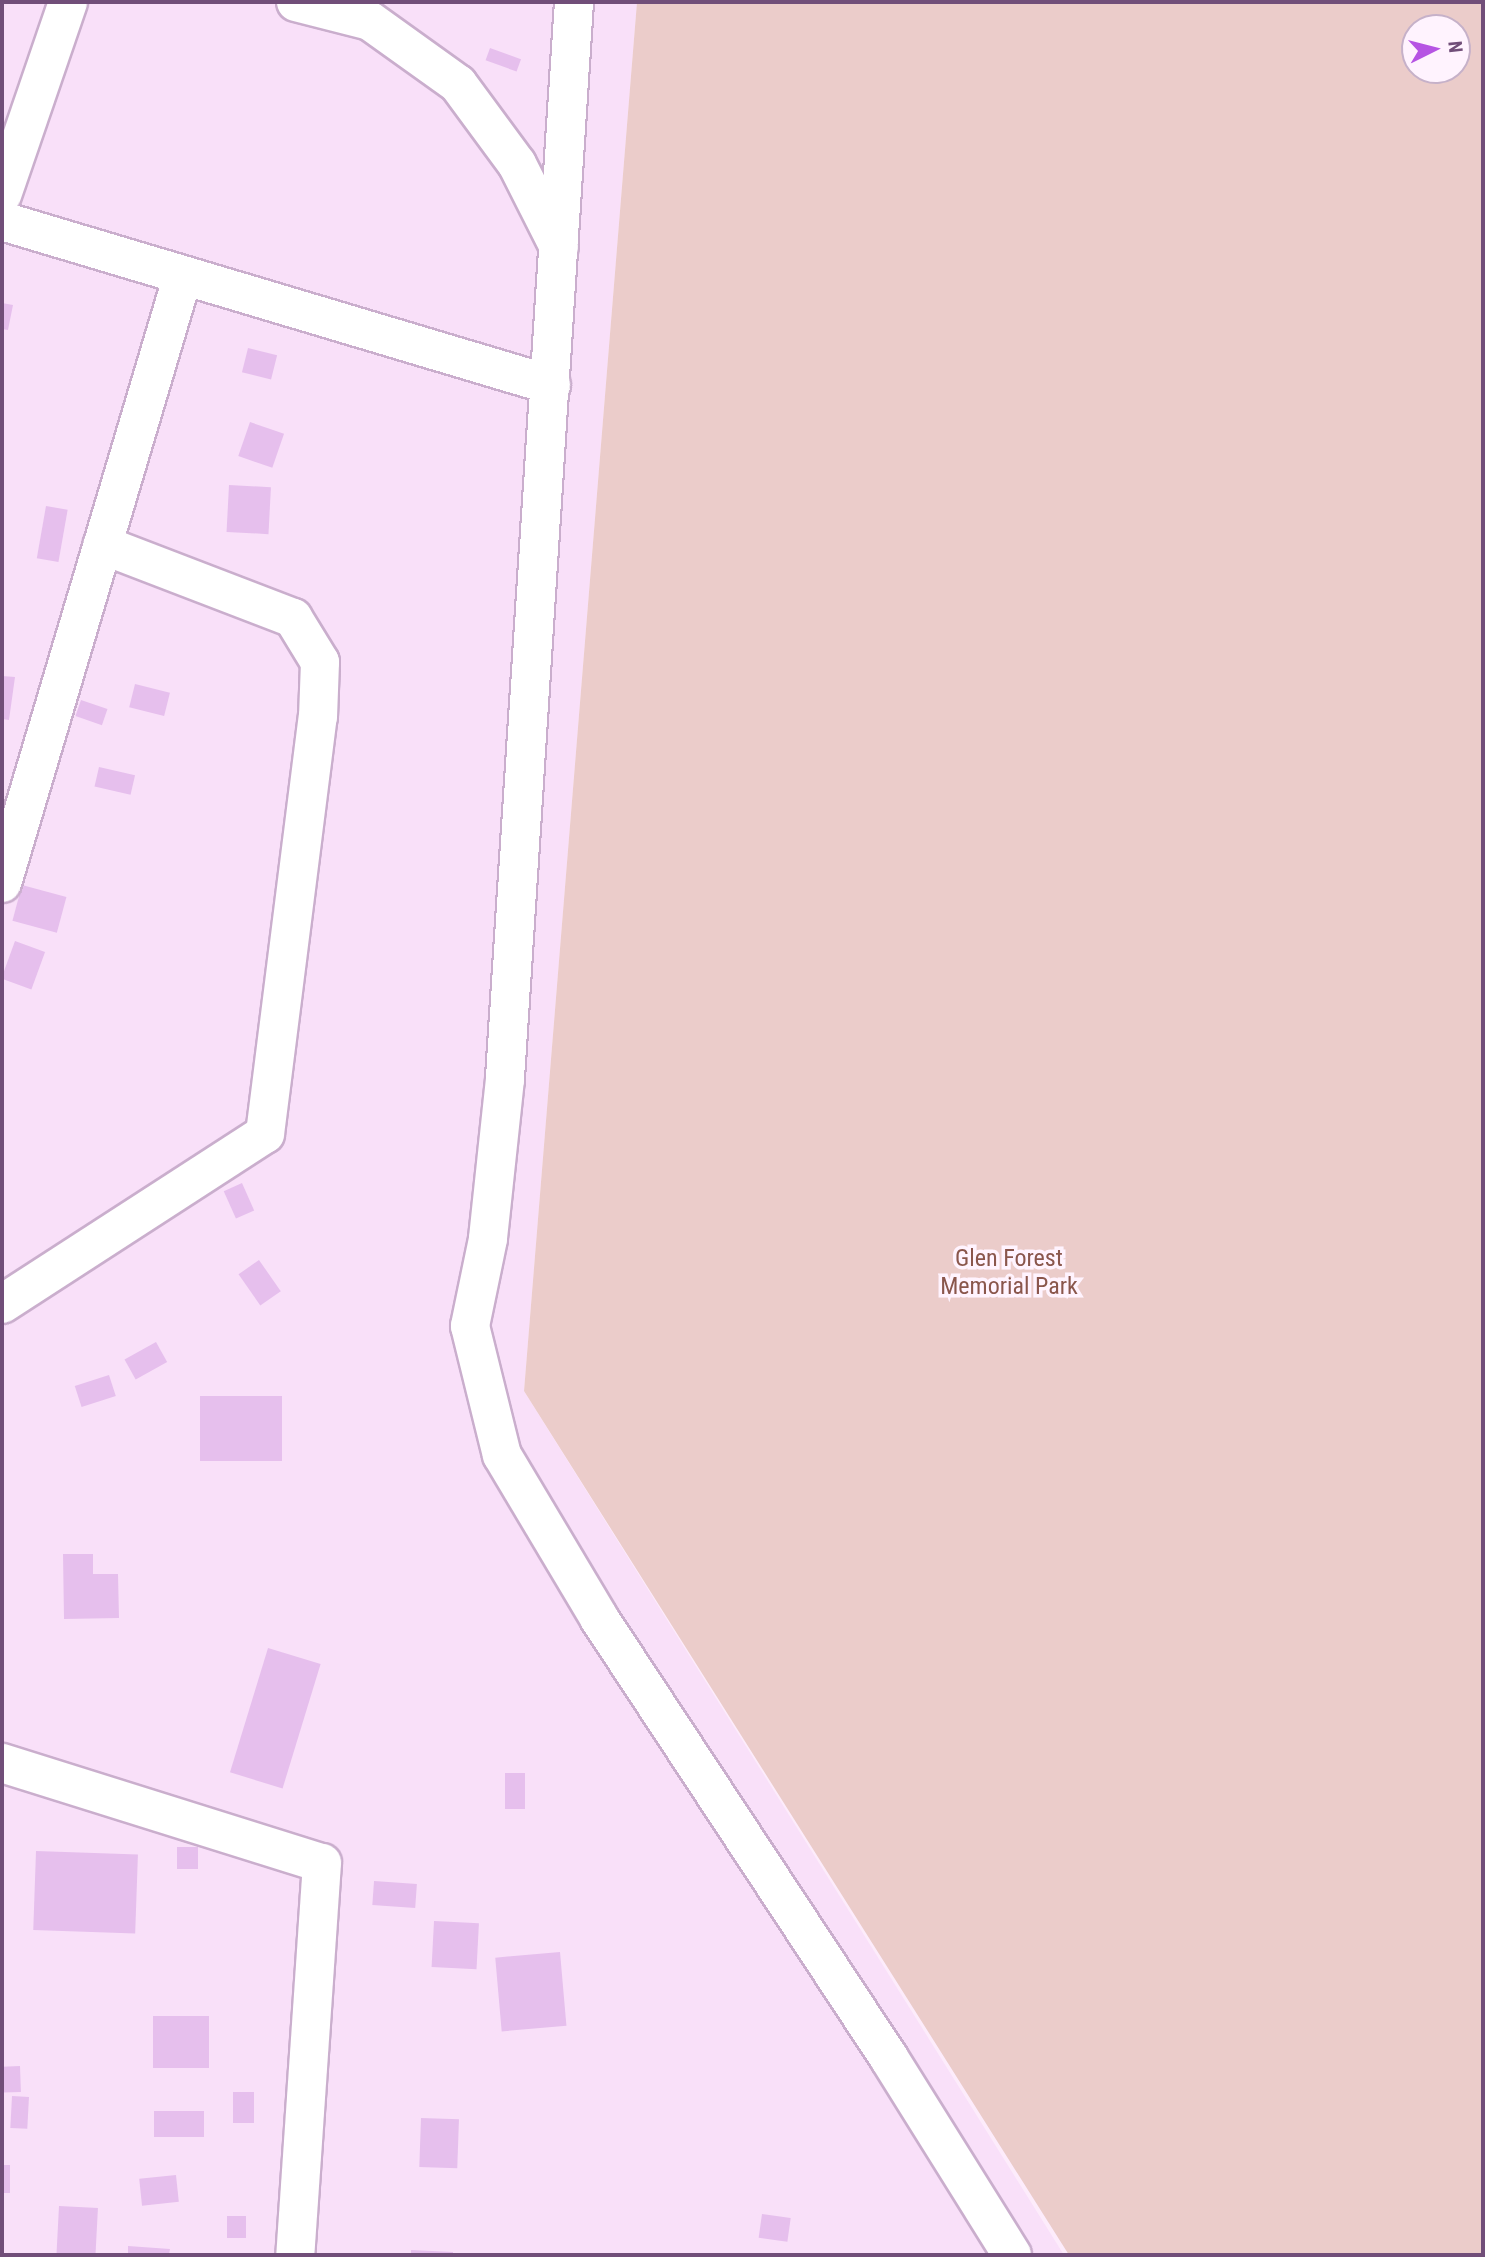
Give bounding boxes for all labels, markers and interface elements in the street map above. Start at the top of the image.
north arrow [1401,14,1471,84]
text: N [1443,40,1467,54]
park label: Glen Forest Memorial Park [940,1245,1078,1301]

